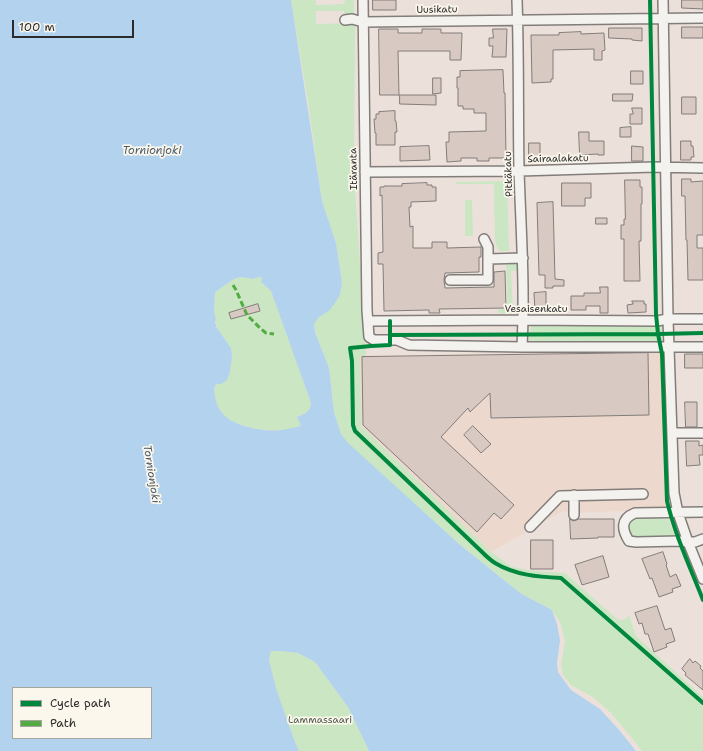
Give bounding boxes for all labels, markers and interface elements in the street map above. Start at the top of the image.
street label: Uusikatu [416,4,458,16]
scale bar [14,12,136,38]
text: 100 m [19,19,55,35]
water label: Tornionjoki [123,144,181,158]
street label: Itäranta [348,148,360,190]
street label: Pitkäkatu [502,151,516,197]
street label: Sairaalakatu [527,152,589,166]
street label: Vesaisenkatu [504,303,568,315]
water label: Tornionjoki [140,444,162,504]
legend [12,687,152,739]
text: Cycle path [50,695,111,711]
park label: Lammassaari [288,714,352,726]
text: Path [50,715,76,731]

